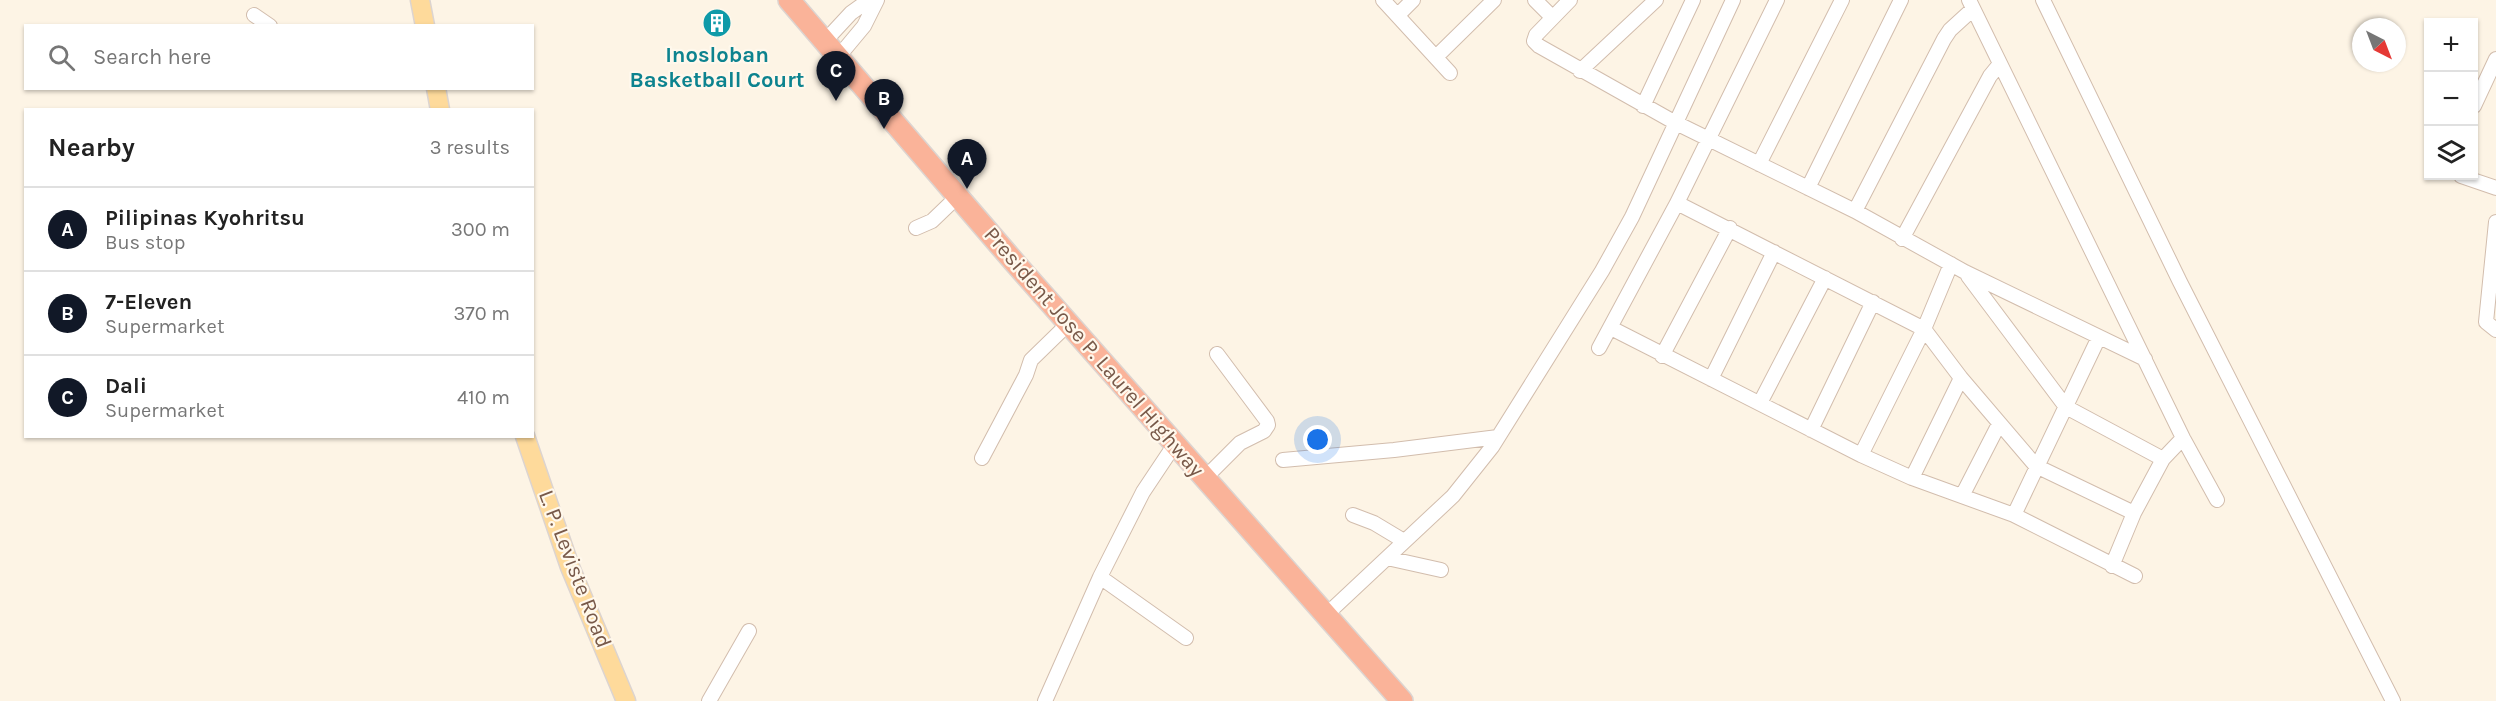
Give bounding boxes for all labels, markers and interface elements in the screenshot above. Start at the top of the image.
building icon: Inosloban Basketball Court [701,7,733,39]
north arrow [2352,18,2406,72]
map controls [2424,18,2478,180]
button: + [2424,18,2478,72]
search box [24,24,534,90]
icon: search [45,41,78,74]
place label: Inosloban Basketball Court [630,42,805,93]
text: Search here [93,44,211,70]
pin: C [816,51,856,101]
button: − [2424,72,2478,126]
pin: B [864,80,904,129]
button: layers [2424,126,2478,180]
text: Nearby [48,132,135,163]
text: 3 results [430,136,510,159]
pin: A [948,140,986,189]
text: Pilipinas Kyohritsu [105,205,305,231]
text: A [61,218,74,241]
text: 300 m [451,218,510,241]
street label: President Jose P. Laurel Highway [978,222,1210,482]
text: Bus stop [105,231,185,254]
text: 7-Eleven [105,289,192,315]
text: B [61,302,74,325]
text: 370 m [453,302,510,325]
text: Supermarket [105,315,224,338]
text: Dali [105,373,147,399]
text: C [61,386,74,409]
text: 410 m [457,386,510,409]
text: Supermarket [105,399,224,422]
your location [1303,425,1332,454]
street label: L. P. Leviste Road [533,486,617,652]

